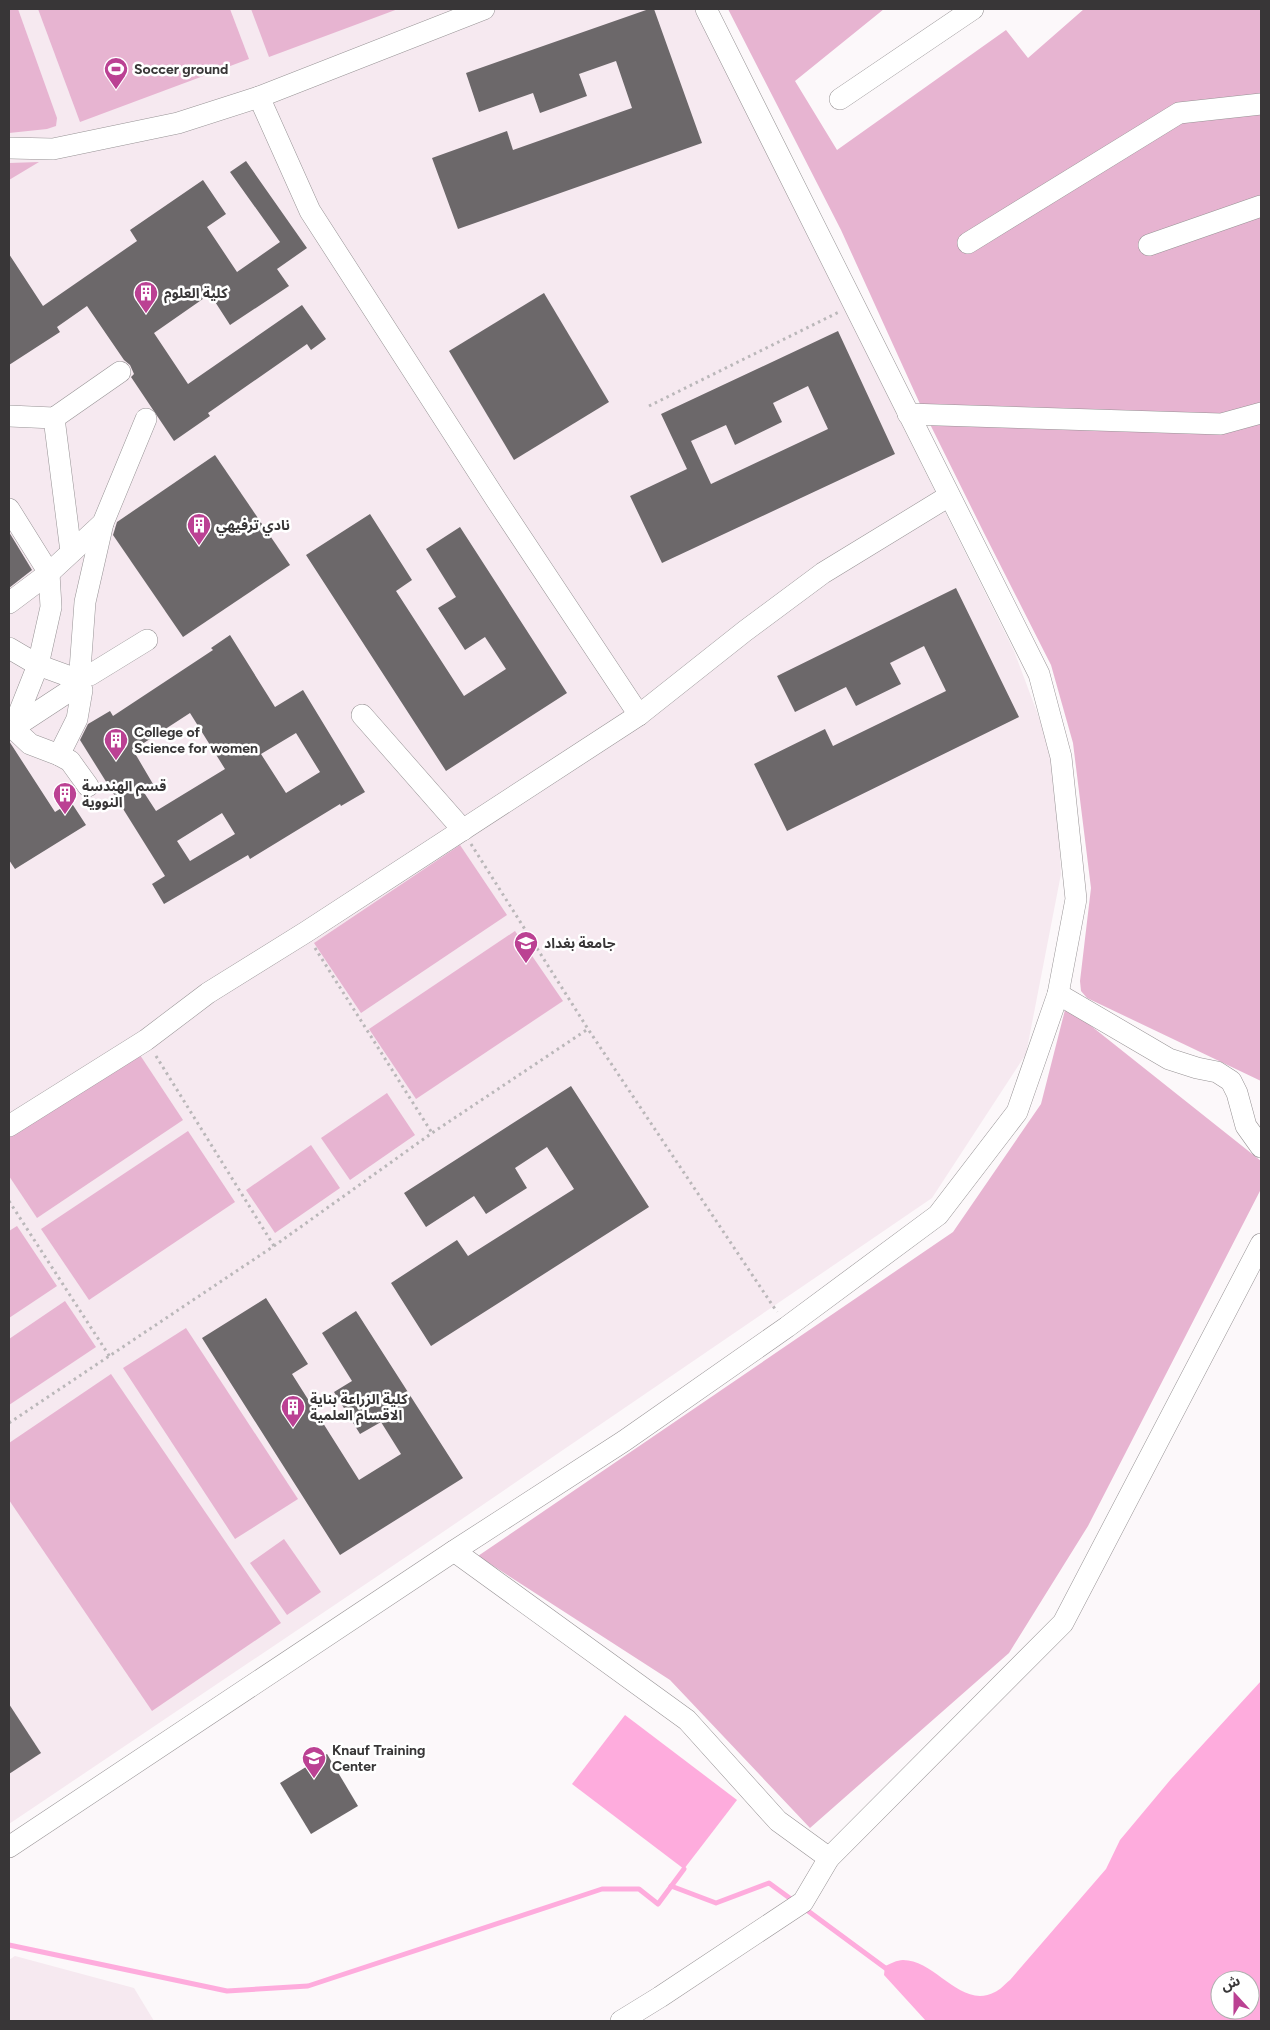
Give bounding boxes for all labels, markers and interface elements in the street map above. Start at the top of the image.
sports icon: Soccer ground [103,56,129,90]
place label: Soccer ground [134,61,228,78]
building icon: كلية العلوم [133,280,159,314]
place label: كلية العلوم [164,285,228,304]
building icon: نادي ترفيهي [186,512,212,546]
place label: نادي ترفيهي [216,517,290,536]
place label: College of Science for women [134,724,258,757]
building icon: College of Science for women [103,727,129,761]
place label: قسم الهندسة النووية [82,778,166,811]
building icon: قسم الهندسة النووية [52,781,78,815]
school or university icon: جامعة بغداد [513,930,539,964]
place label: جامعة بغداد [544,935,616,952]
place label: كلية الزراعة بناية الاقسام العلمية [310,1391,408,1426]
building icon: كلية الزراعة بناية الاقسام العلمية [280,1394,306,1428]
place label: Knauf Training Center [332,1742,426,1775]
school or university icon: Knauf Training Center [301,1745,327,1779]
north arrow [1210,1970,1260,2020]
text: ش [1219,1972,1243,1995]

